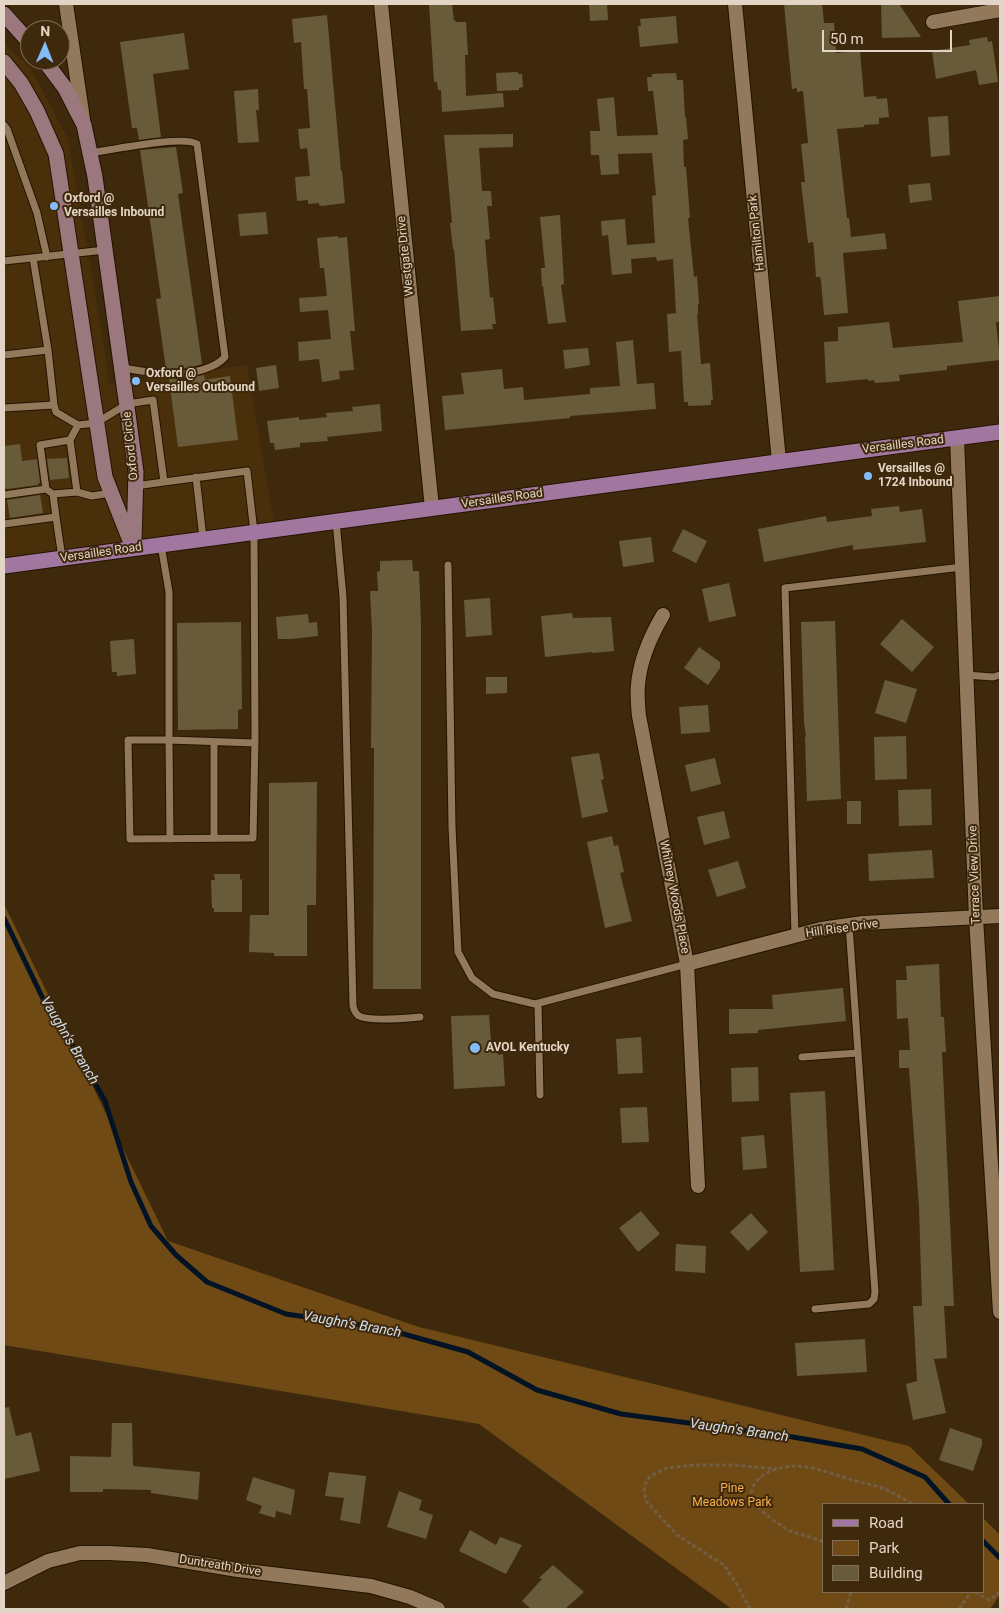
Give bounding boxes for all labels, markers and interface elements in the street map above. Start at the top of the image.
north arrow [20,20,70,70]
scale bar [824,20,954,52]
text: N [40,23,50,39]
text: 50 m [830,30,864,48]
place label: Oxford @ Versailles Inbound [64,192,164,220]
street label: Hamilton Park [746,195,768,271]
marker: Oxford @ Versailles Inbound [48,200,60,212]
street label: Westgate Drive [395,215,417,297]
place label: Oxford @ Versailles Outbound [146,367,255,395]
marker: Oxford @ Versailles Outbound [130,375,142,387]
street label: Oxford Circle [120,411,142,481]
street label: Versailles Road [861,433,945,457]
place label: Versailles @ 1724 Inbound [878,462,952,490]
marker: Versailles @ 1724 Inbound [862,470,874,482]
street label: Versailles Road [460,486,544,512]
street label: Versailles Road [59,540,143,566]
street label: Terrace View Drive [966,825,984,925]
street label: Whitney Woods Place [656,839,692,955]
street label: Hill Rise Drive [805,917,879,941]
water label: Vaughn's Branch [36,994,102,1088]
marker: AVOL Kentucky [468,1041,482,1055]
place label: AVOL Kentucky [486,1041,569,1055]
water label: Vaughn's Branch [301,1308,403,1342]
water label: Vaughn's Branch [688,1416,790,1446]
park label: Pine Meadows Park [692,1482,772,1510]
legend [822,1503,984,1593]
text: Road [869,1514,903,1532]
text: Park [869,1539,899,1557]
street label: Duntreath Drive [178,1552,262,1580]
text: Building [869,1564,923,1582]

